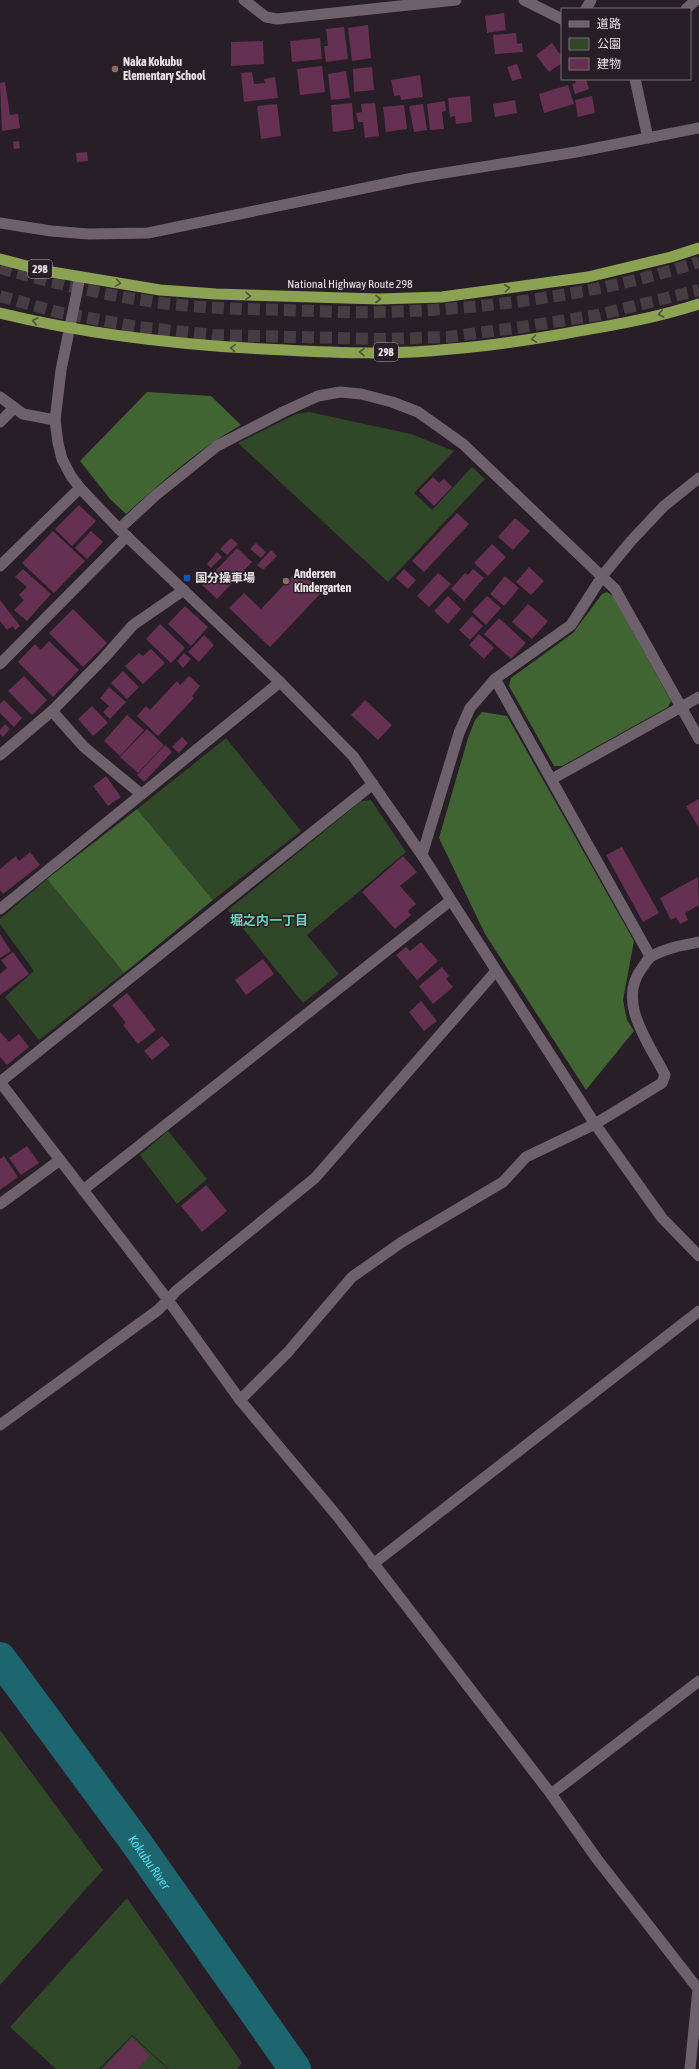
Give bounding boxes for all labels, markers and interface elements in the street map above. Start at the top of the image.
legend [561,8,691,80]
text: 道路 [597,17,621,31]
text: 公園 [597,37,621,51]
place label: Naka Kokubu Elementary School [123,55,206,83]
text: 建物 [597,57,621,71]
marker: Naka Kokubu Elementary School [110,64,120,74]
road number: 298 [28,260,52,278]
street label: National Highway Route 298 [287,277,413,291]
one-way arrow [115,278,122,287]
one-way arrow [504,284,510,293]
one-way arrow [245,291,251,300]
one-way arrow [375,295,381,303]
one-way arrow [658,309,664,317]
one-way arrow [32,317,38,325]
one-way arrow [531,334,537,343]
one-way arrow [230,343,236,352]
road number: 298 [374,343,398,361]
one-way arrow [359,348,365,356]
place label: Andersen Kindergarten [293,567,351,595]
place label: 国分操車場 [195,571,255,585]
marker: 国分操車場 [182,573,192,583]
marker: Andersen Kindergarten [281,576,291,586]
district label: 堀之内一丁目 [230,913,308,928]
water label: Kokubu River [125,1832,174,1893]

